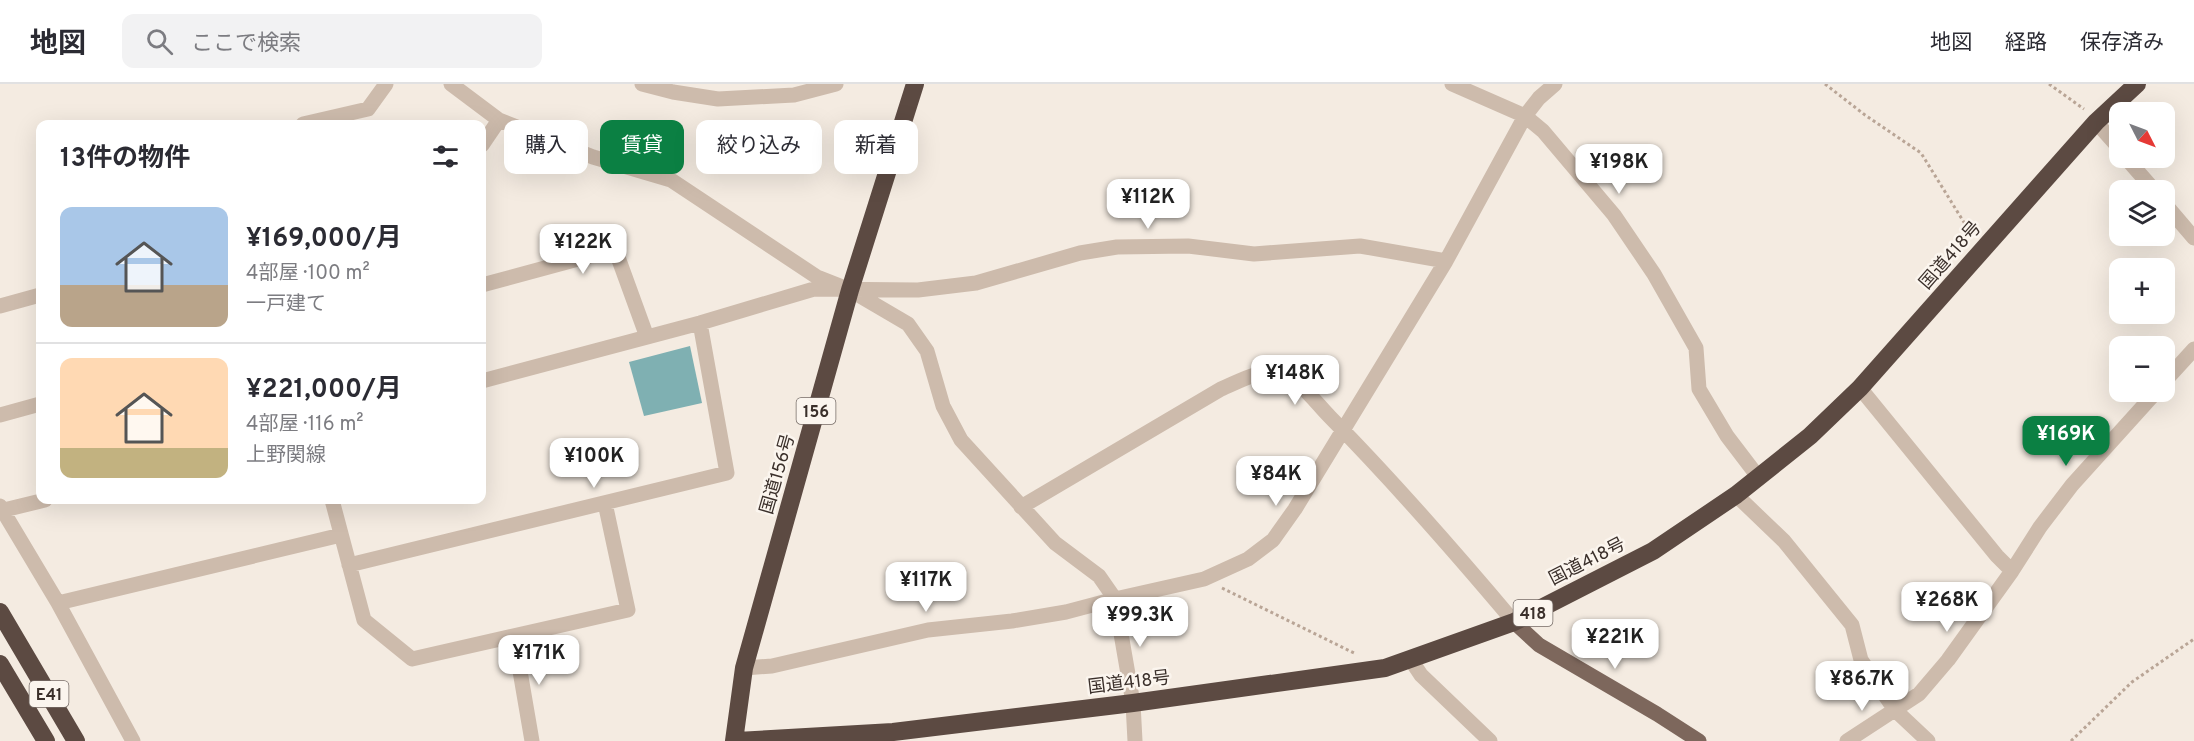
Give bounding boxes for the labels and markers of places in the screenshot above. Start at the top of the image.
pin: ¥198K [1577,144,1661,195]
pin: ¥112K [1106,179,1190,230]
pin: ¥122K [541,224,625,275]
pin: ¥148K [1253,355,1337,406]
pin: ¥169K [2024,416,2108,467]
pin: ¥100K [552,438,636,489]
pin: ¥84K [1240,456,1312,507]
pin: ¥117K [884,562,968,613]
pin: ¥268K [1905,582,1989,633]
pin: ¥99.3K [1091,597,1189,648]
pin: ¥221K [1573,619,1657,670]
pin: ¥171K [497,635,581,686]
pin: ¥86.7K [1813,661,1911,712]

